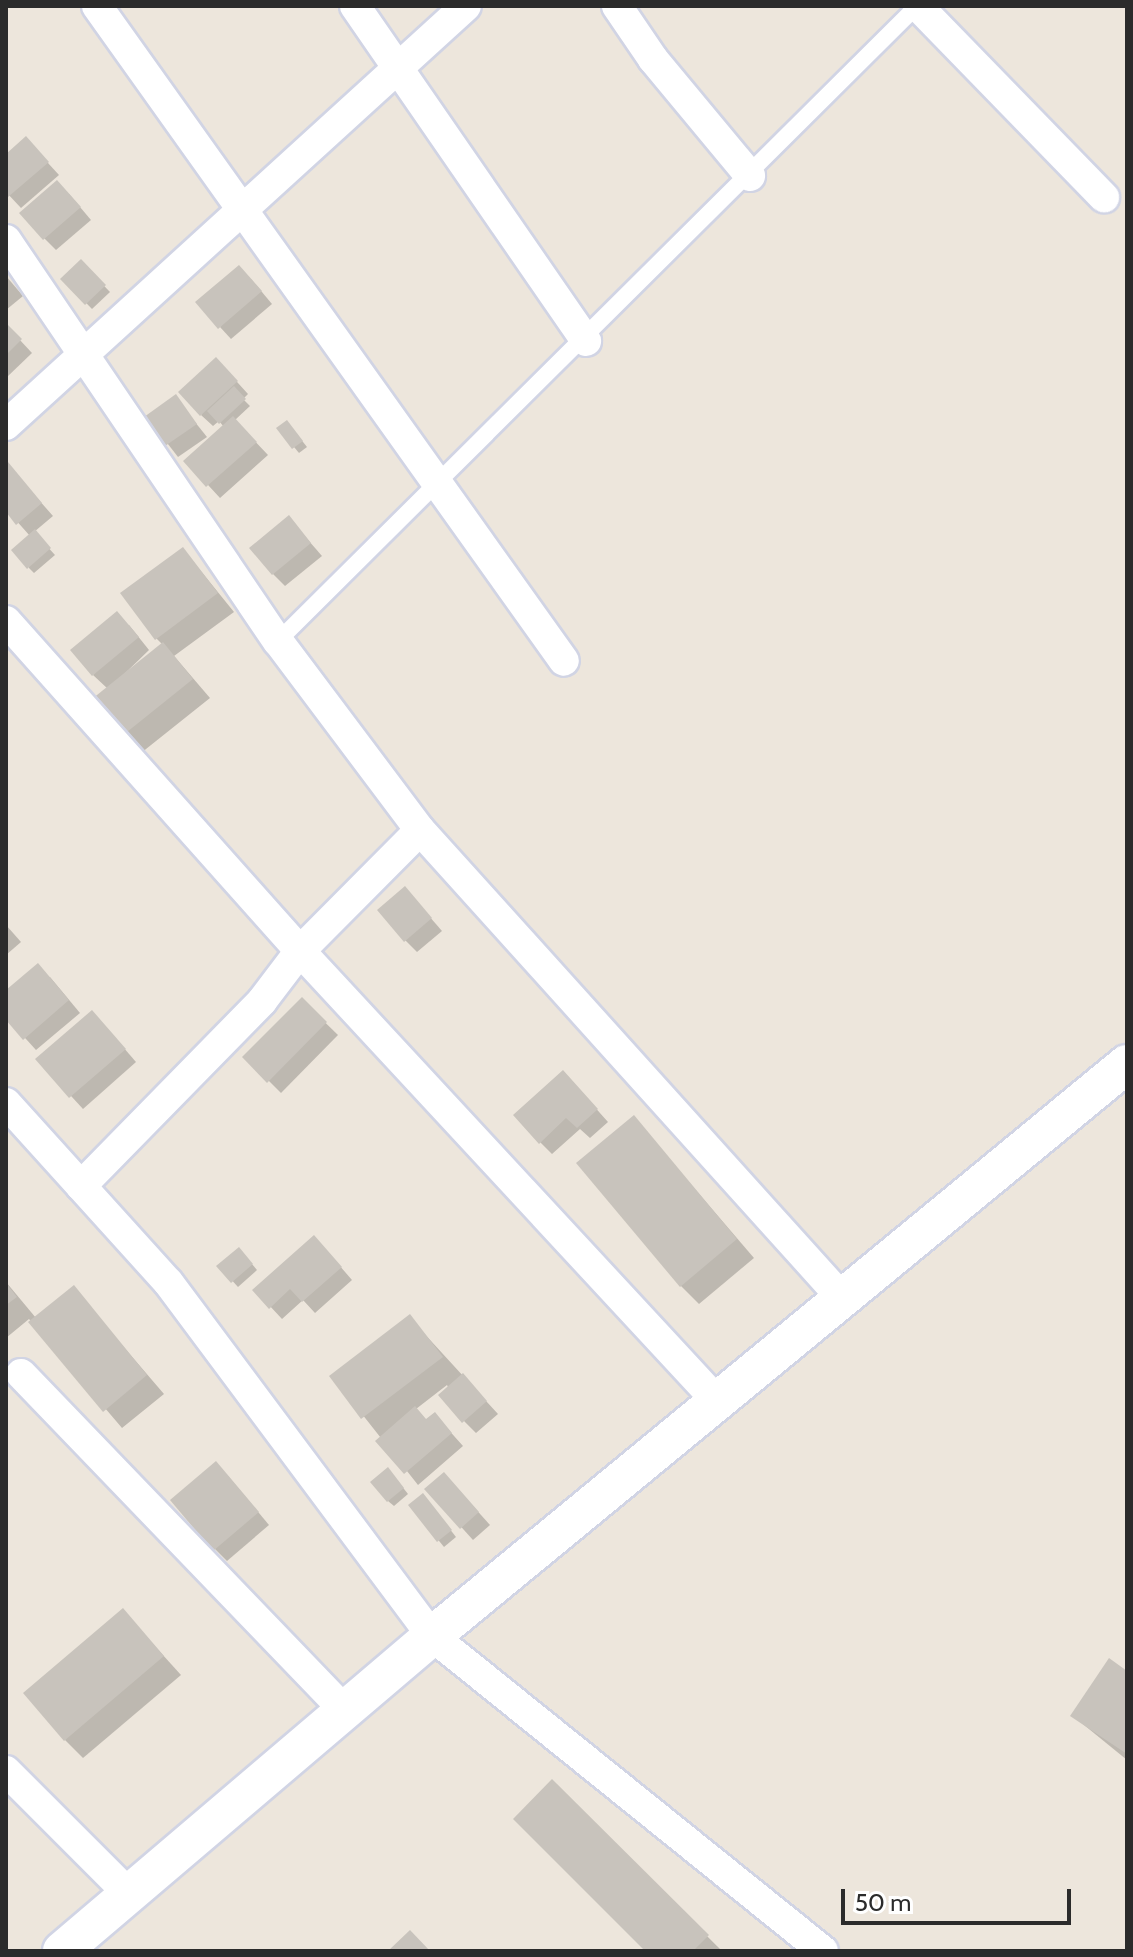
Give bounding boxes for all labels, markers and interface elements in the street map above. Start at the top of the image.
scale bar [845,1873,1075,1923]
text: 50 m [855,1888,911,1917]

